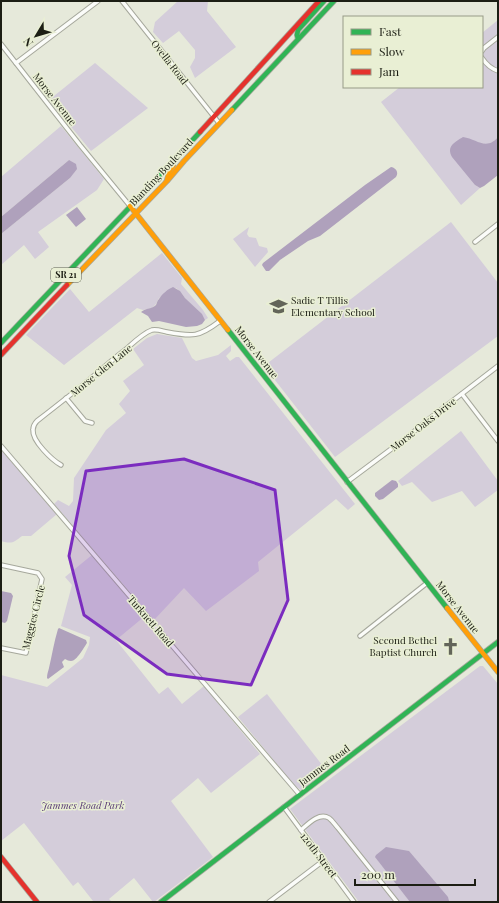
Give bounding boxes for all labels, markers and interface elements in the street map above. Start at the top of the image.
north arrow [16,16,56,56]
legend [343,16,483,88]
text: Fast [379,23,402,39]
text: N [19,35,36,50]
street label: Ovella Road [148,37,192,87]
text: Slow [379,43,405,59]
text: Jam [378,63,400,79]
street label: Morse Avenue [30,70,80,128]
street label: Blanding Boulevard [126,135,196,209]
road number: SR 21 [51,268,81,282]
place label: Sadie T Tillis Elementary School [291,293,375,319]
school or university icon: Sadie T Tillis Elementary School [268,296,288,316]
street label: Morse Avenue [232,323,282,381]
street label: Morse Glen Lane [67,341,135,399]
street label: Morse Oaks Drive [387,394,459,454]
street label: Morse Avenue [433,578,483,636]
street label: Maggies Circle [18,583,48,651]
street label: Turknett Road [125,592,177,650]
place label: Second Bethel Baptist Church [370,633,437,659]
church icon: Second Bethel Baptist Church [440,636,460,656]
street label: Jammes Road [295,741,353,789]
park label: Jammes Road Park [41,798,125,812]
street label: 120th Street [297,830,341,881]
scale bar [355,861,475,887]
text: 200 m [361,866,395,882]

